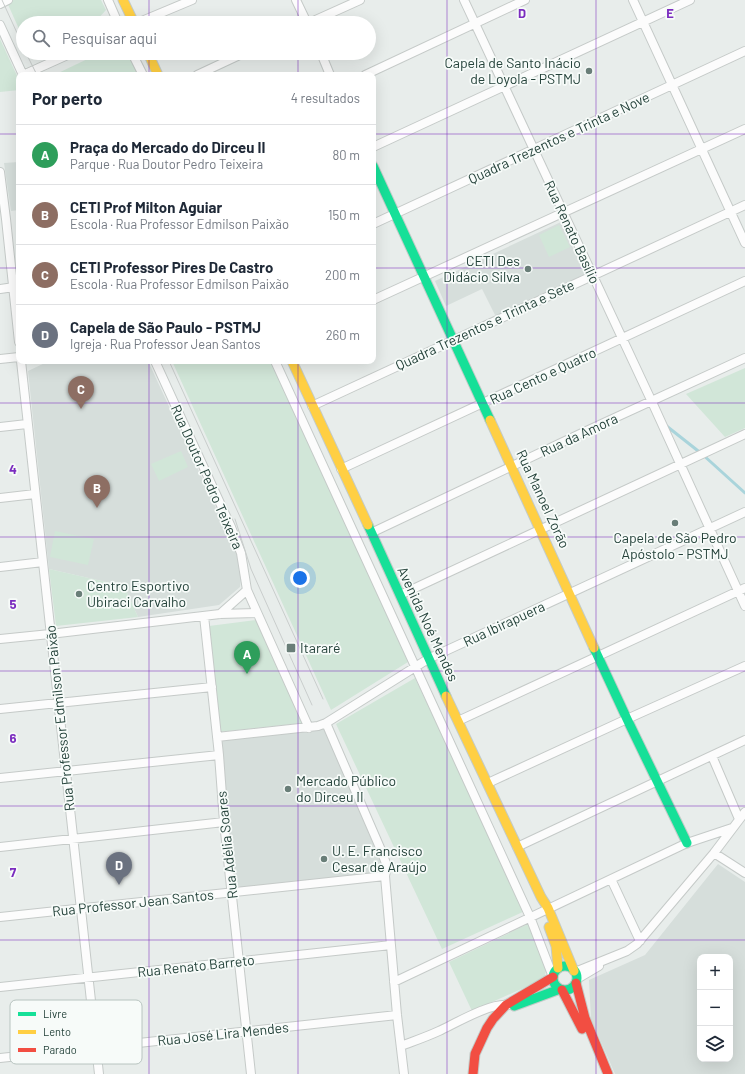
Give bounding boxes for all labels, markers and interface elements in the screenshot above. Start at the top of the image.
text: D [518,5,526,21]
text: E [666,5,674,21]
search box [16,16,376,60]
icon: search [30,27,52,49]
text: Pesquisar aqui [62,29,157,47]
place label: Capela de Santo Inácio de Loyola - PSTMJ [444,54,581,87]
marker: Capela de Santo Inácio de Loyola - PSTMJ [584,66,594,76]
text: Por perto [32,88,102,108]
street label: Quadra Trezentos e Trinta e Nove [465,88,652,187]
text: 4 resultados [291,90,360,106]
text: Praça do Mercado do Dirceu II [70,138,265,156]
text: A [41,147,49,163]
text: 80 m [333,147,360,163]
text: Parque · Rua Doutor Pedro Teixeira [70,156,263,172]
street label: Rua Renato Basílio [541,177,604,286]
text: CETI Prof Milton Aguiar [70,198,222,216]
text: B [41,207,49,223]
text: 150 m [328,207,360,223]
text: Escola · Rua Professor Edmilson Paixão [70,216,289,232]
place label: CETI Des Didácio Silva [443,252,520,285]
text: CETI Professor Pires De Castro [70,258,273,276]
marker: CETI Des Didácio Silva [523,264,533,274]
text: C [41,267,49,283]
text: 200 m [325,267,360,283]
text: Escola · Rua Professor Edmilson Paixão [70,276,289,292]
street label: Quadra Trezentos e Trinta e Sete [393,276,577,374]
text: Capela de São Paulo - PSTMJ [70,318,261,336]
text: D [41,327,49,343]
text: 260 m [326,327,360,343]
text: Igreja · Rua Professor Jean Santos [70,336,260,352]
street label: Rua Cento e Quatro [487,343,599,408]
pin: C [68,376,94,409]
street label: Rua Doutor Pedro Teixeira [168,402,247,552]
street label: Rua da Amora [537,409,620,460]
street label: Rua Manoel Zorão [513,447,574,551]
text: 4 [9,461,17,477]
pin: B [84,475,110,508]
marker: Capela de São Pedro Apóstolo - PSTMJ [670,518,680,528]
place label: Capela de São Pedro Apóstolo - PSTMJ [613,529,737,562]
street label: Avenida Noé Mendes [394,564,463,684]
your location [290,568,310,588]
place label: Centro Esportivo Ubiraci Carvalho [87,577,190,610]
marker: Centro Esportivo Ubiraci Carvalho [74,589,84,599]
text: 5 [9,596,17,612]
street label: Rua Ibirapuera [460,597,547,650]
street label: Rua Professor Edmilson Paixão [41,624,78,812]
place label: Itararé [300,639,341,656]
pin: A [234,641,260,674]
marker: Itararé [285,642,297,654]
text: 6 [10,730,17,746]
place label: Mercado Público do Dirceu II [296,772,396,805]
marker: Mercado Público do Dirceu II [283,784,293,794]
street label: Rua Adélia Soares [212,790,241,900]
place label: U. E. Francisco Cesar de Araújo [332,842,427,875]
pin: D [106,852,132,885]
marker: U. E. Francisco Cesar de Araújo [319,854,329,864]
text: 7 [10,864,17,880]
street label: Rua Professor Jean Santos [51,886,215,919]
street label: Rua Renato Barreto [136,951,255,980]
map controls [697,954,733,1062]
button: + [697,954,733,990]
button: − [697,990,733,1026]
legend [10,1000,142,1064]
text: Livre [43,1007,67,1020]
street label: Rua José Lira Mendes [156,1018,290,1049]
text: Lento [43,1025,71,1038]
button: layers [697,1026,733,1062]
text: Parado [43,1043,77,1056]

